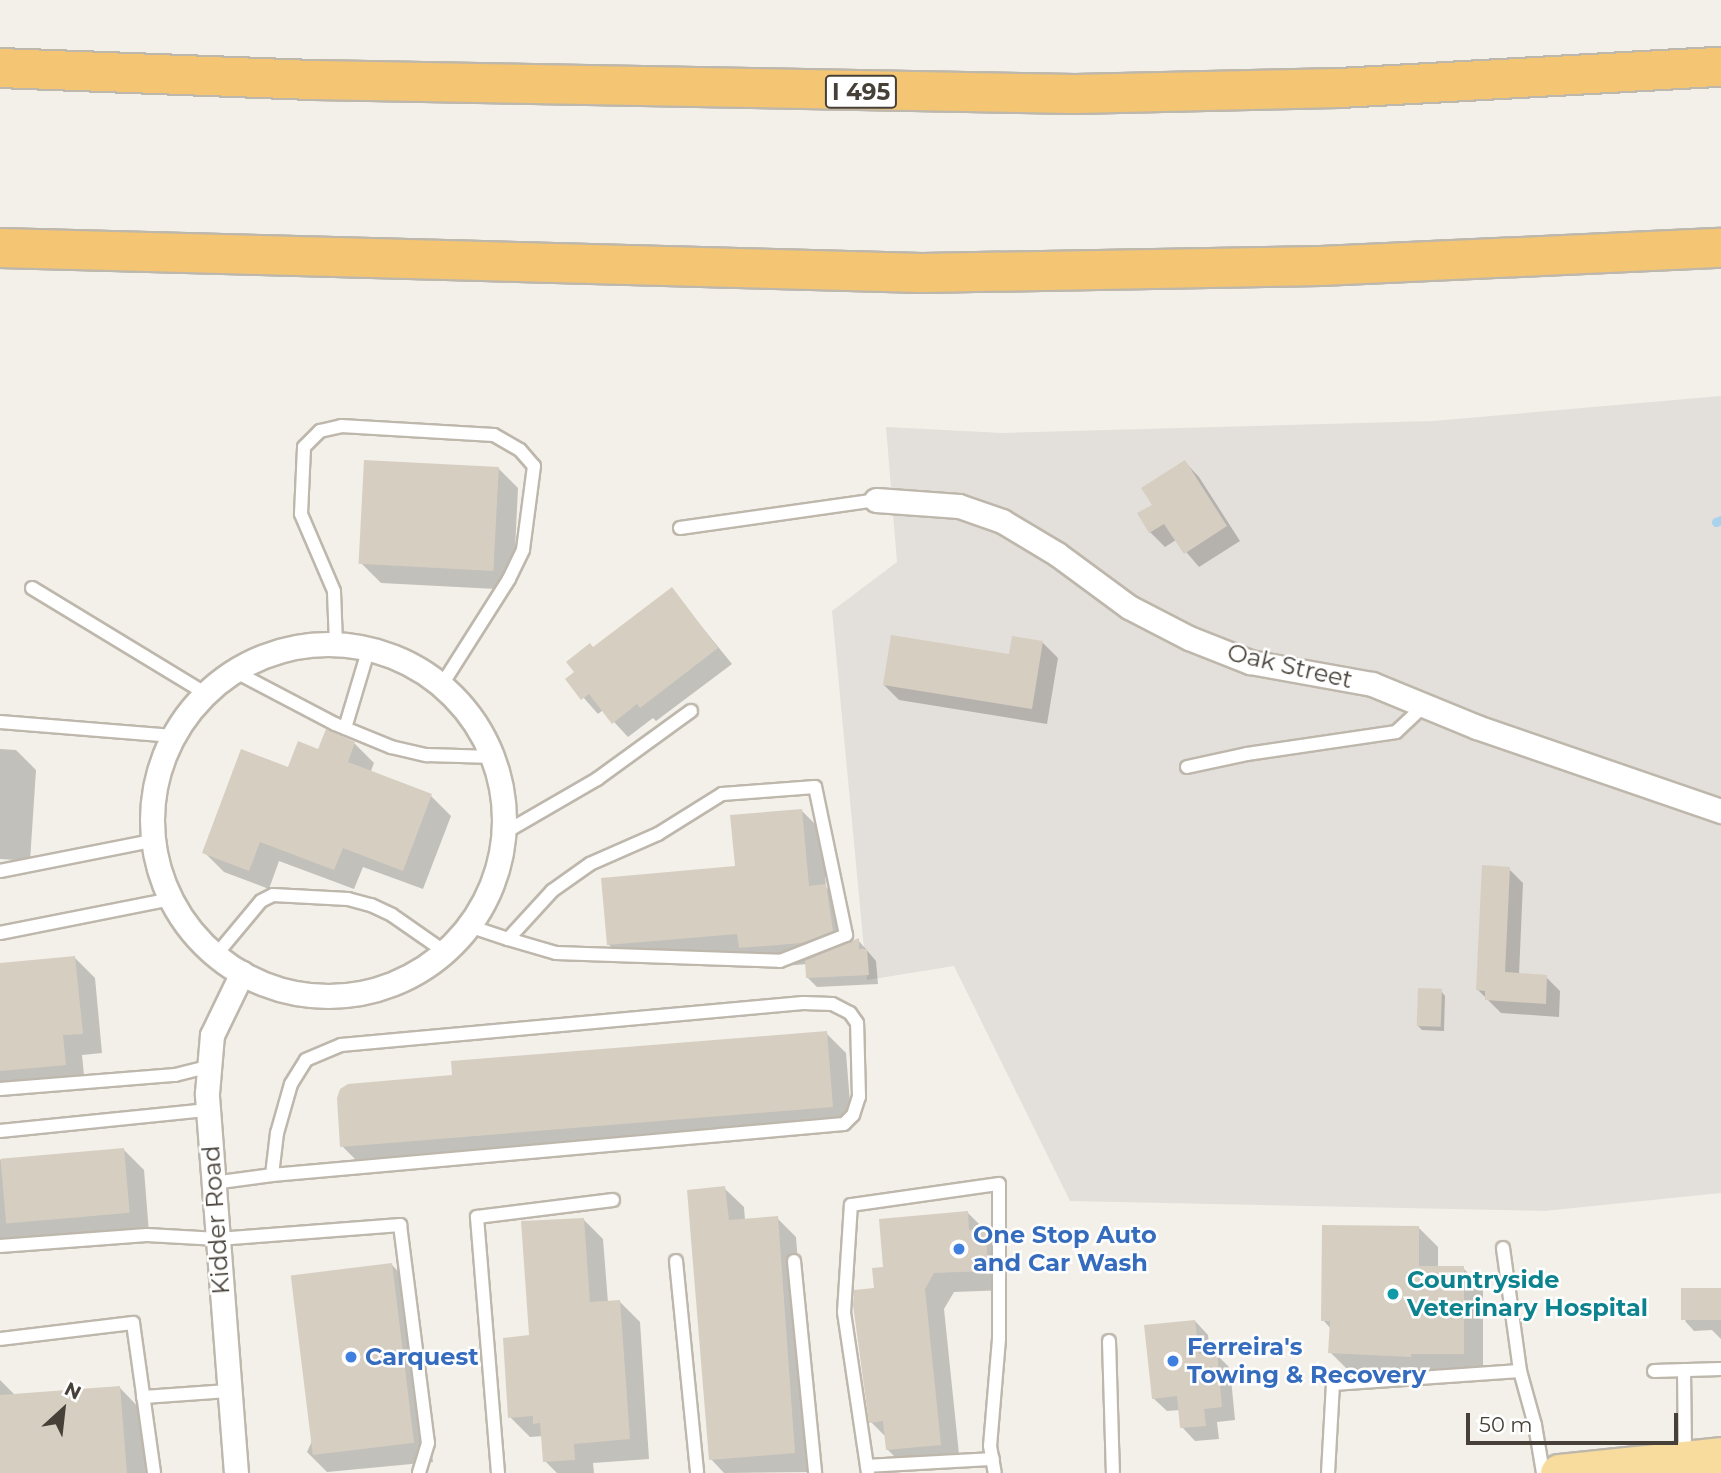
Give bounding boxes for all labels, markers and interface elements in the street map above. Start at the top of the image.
road number: I 495 [824,72,898,111]
street label: Oak Street [1225,638,1355,694]
street label: Kidder Road [196,1145,236,1295]
place label: One Stop Auto and Car Wash [973,1221,1157,1277]
marker: One Stop Auto and Car Wash [951,1241,967,1257]
place label: Countryside Veterinary Hospital [1407,1266,1648,1322]
marker: Countryside Veterinary Hospital [1385,1286,1401,1302]
place label: Ferreira's Towing & Recovery [1187,1333,1426,1389]
place label: Carquest [365,1343,479,1371]
marker: Carquest [343,1349,359,1365]
marker: Ferreira's Towing & Recovery [1165,1353,1181,1369]
north arrow [28,1375,98,1445]
text: N [61,1377,85,1405]
scale bar [1469,1400,1681,1444]
text: 50 m [1479,1412,1533,1437]

